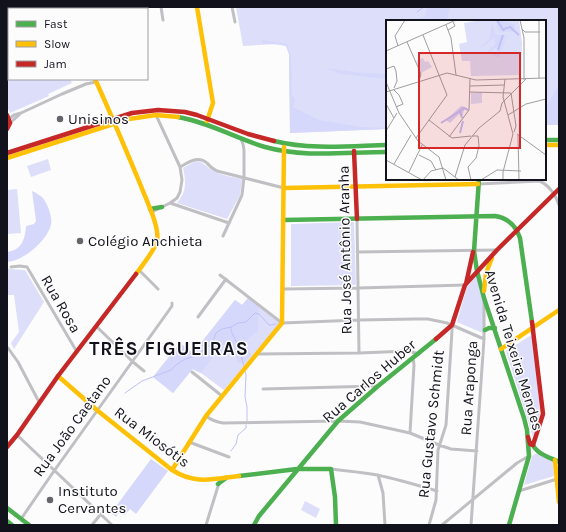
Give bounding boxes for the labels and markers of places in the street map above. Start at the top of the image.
place label: Unisinos [68,110,129,128]
marker: Unisinos [55,114,65,124]
place label: Colégio Anchieta [88,232,203,250]
marker: Colégio Anchieta [75,236,85,246]
place label: Instituto Cervantes [58,482,126,517]
marker: Instituto Cervantes [45,495,55,505]

